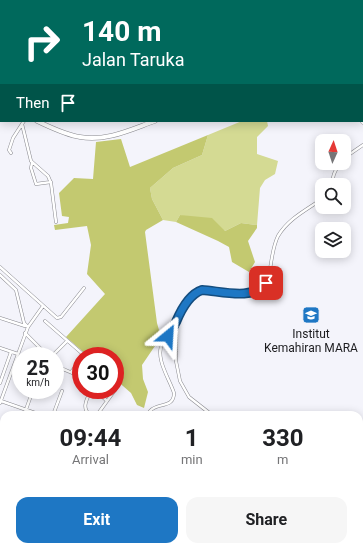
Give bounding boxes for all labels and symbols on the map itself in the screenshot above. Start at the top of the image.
north arrow [315,134,351,170]
pin [249,266,283,300]
school or university icon: Institut Kemahiran MARA [301,305,321,325]
position arrow [147,315,189,357]
place label: Institut Kemahiran MARA [264,327,358,355]
speed limit sign: 30 [72,347,124,399]

